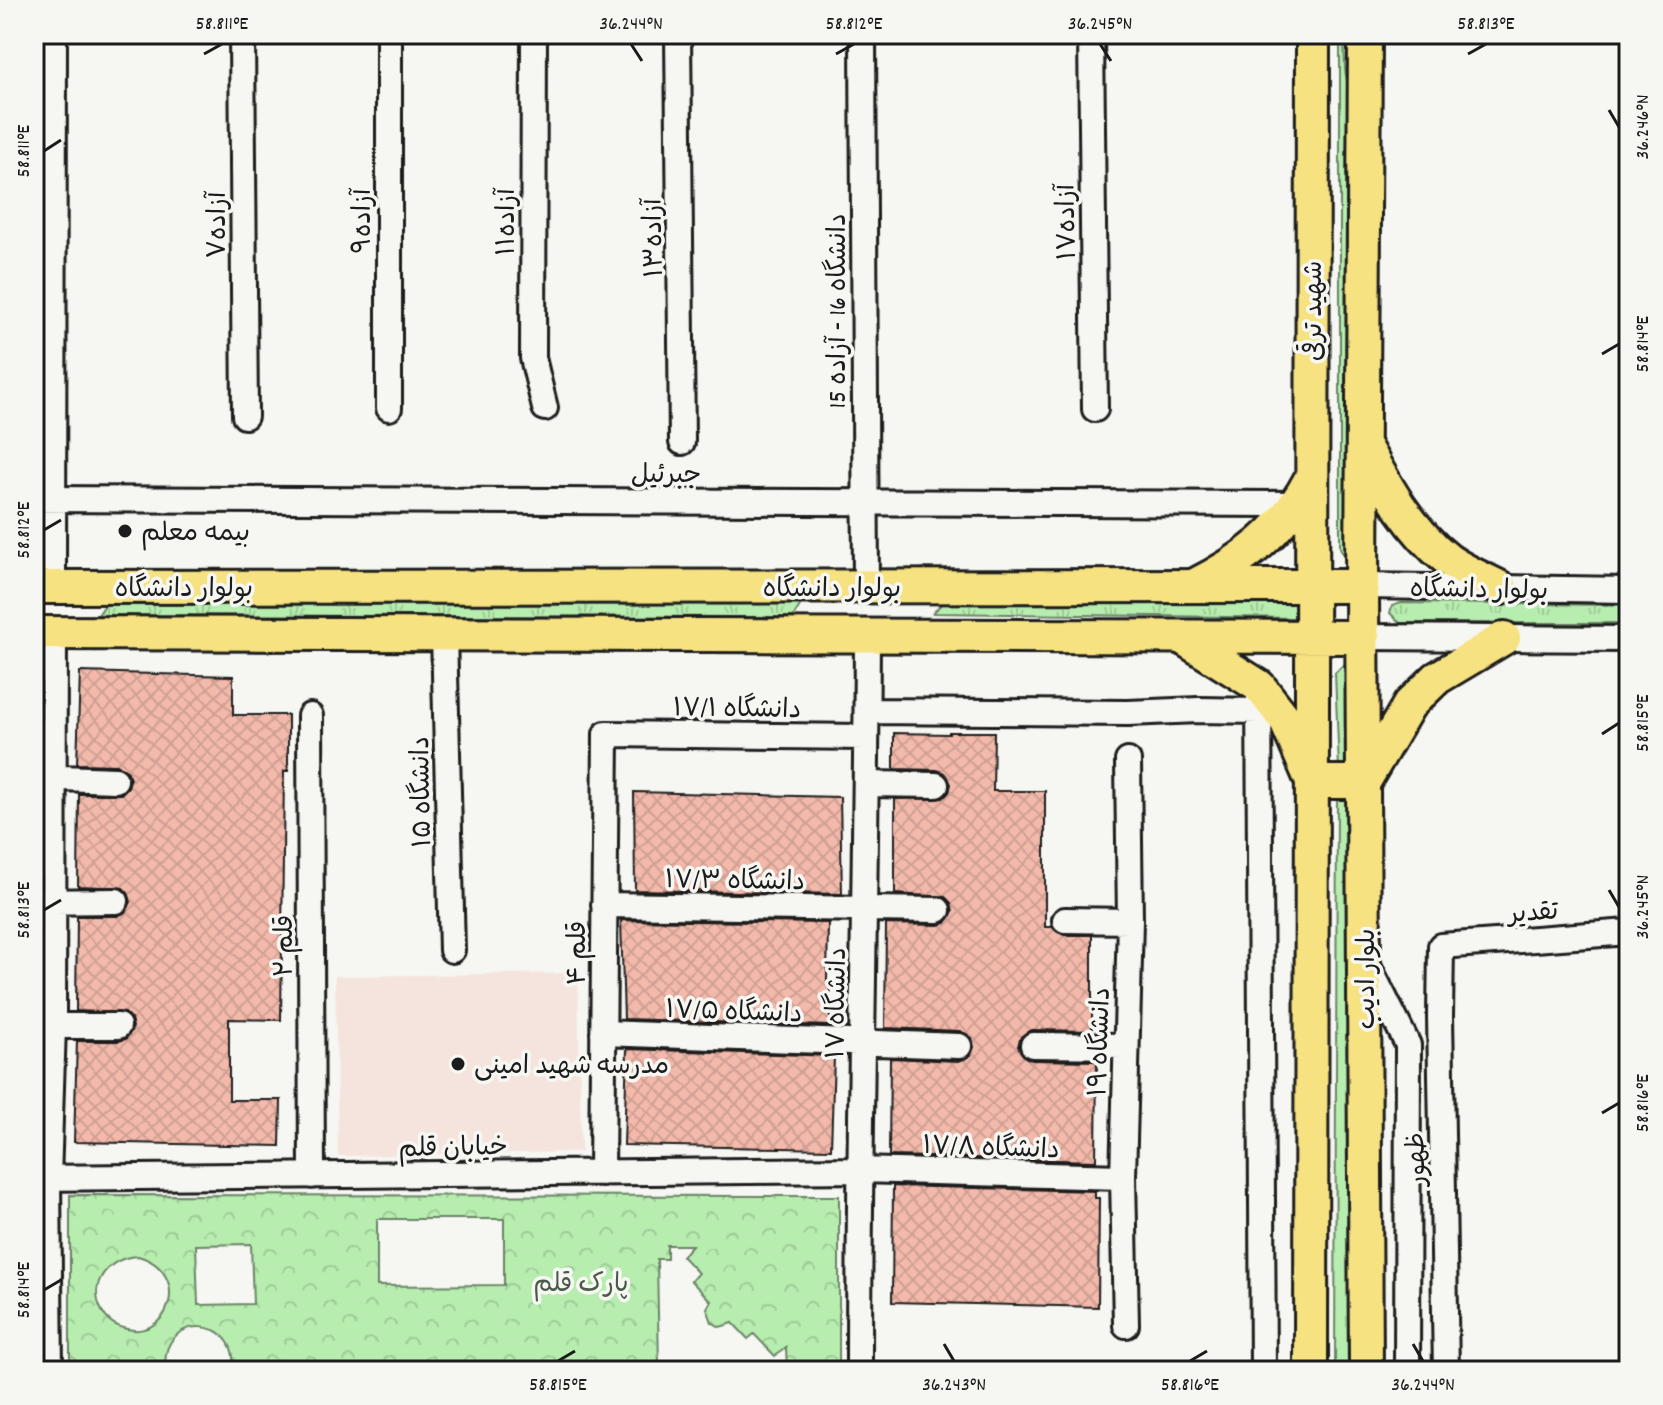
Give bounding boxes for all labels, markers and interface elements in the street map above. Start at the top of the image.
text: 58.811°E [196,11,248,39]
text: 36.244°N [599,11,663,39]
text: 58.812°E [825,11,883,39]
text: 36.245°N [1068,11,1132,39]
text: 58.813°E [1457,11,1515,39]
text: 36.246°N [1630,94,1658,160]
text: 58.811°E [11,125,39,177]
street label: آزاده۱۷ [1049,182,1088,260]
street label: آزاده۹ [346,187,383,253]
street label: آزاده۱۱ [490,187,527,256]
street label: آزاده۷ [201,190,238,258]
street label: آزاده۱۳ [636,196,675,278]
street label: دانشگاه 16 - آزاده 15 [821,213,858,409]
street label: شهید ترقی [1296,261,1334,361]
text: 58.814°E [1630,316,1658,372]
street label: جبرئیل [631,458,701,495]
text: 58.812°E [11,501,39,559]
place label: بیمه معلم [141,516,250,553]
marker: بیمه معلم [116,522,134,540]
street label: بولوار دانشگاه [115,572,253,609]
street label: بولوار دانشگاه [763,572,901,609]
street label: بولوار دانشگاه [1409,572,1548,611]
street label: دانشگاه ۱۷/۱ [672,691,801,730]
text: 58.815°E [1630,694,1658,752]
street label: دانشگاه ۱۵ [404,736,443,848]
street label: دانشگاه ۱۷/۳ [665,863,805,902]
text: 36.245°N [1630,875,1658,939]
text: 58.813°E [11,881,39,939]
street label: تقدیر [1505,894,1560,935]
street label: قلم ۲ [268,915,305,977]
street label: قلم ۴ [561,921,598,985]
street label: بلوار ادیب [1350,929,1387,1029]
street label: دانشگاه ۱۷ [819,947,858,1059]
street label: دانشگاه ۱۹ [1081,987,1122,1098]
street label: دانشگاه ۱۷/۵ [665,993,803,1034]
place label: مدرسه شهید امینی [474,1049,669,1086]
marker: مدرسه شهید امینی [449,1055,467,1073]
text: 58.816°E [1630,1074,1658,1132]
street label: دانشگاه ۱۷/۸ [922,1129,1060,1170]
street label: خیابان قلم [398,1130,508,1169]
street label: ظهور [1400,1132,1437,1188]
text: 58.814°E [11,1262,39,1318]
park label: پارک قلم [533,1267,629,1304]
text: 58.815°E [529,1372,587,1400]
text: 36.243°N [922,1372,986,1400]
text: 58.816°E [1161,1372,1219,1400]
text: 36.244°N [1391,1372,1455,1400]

